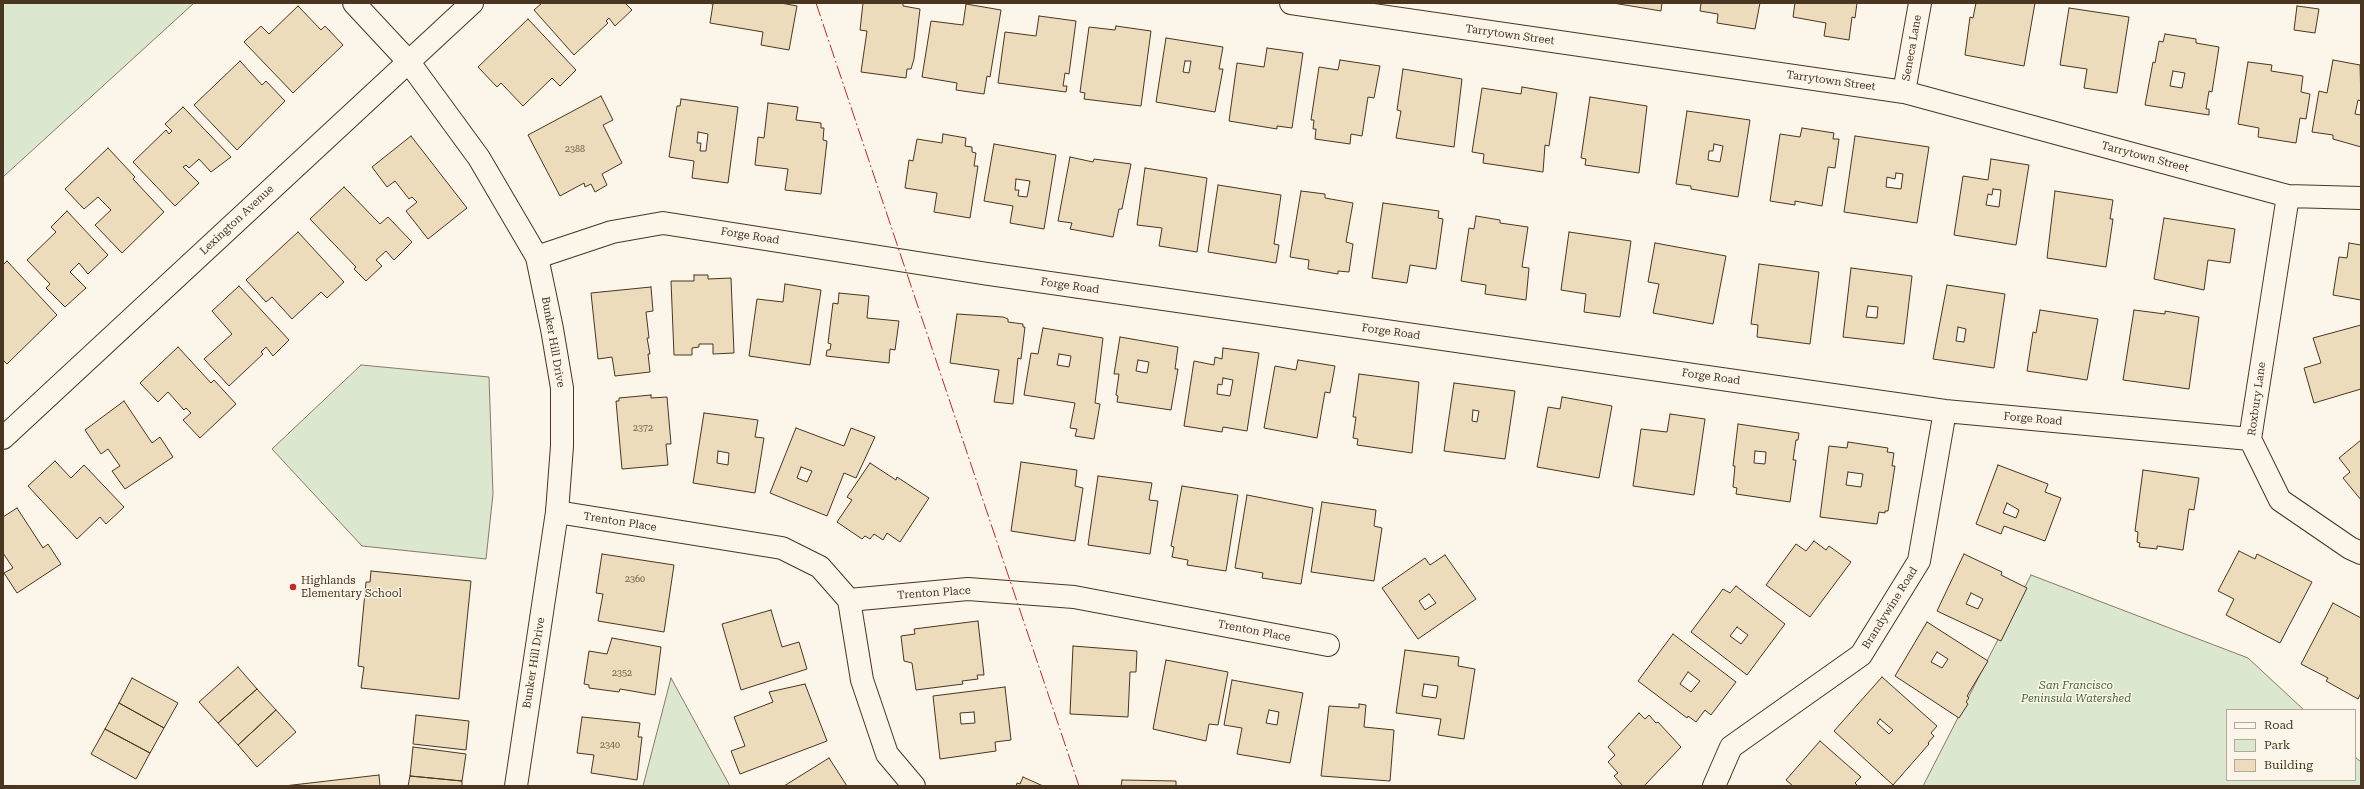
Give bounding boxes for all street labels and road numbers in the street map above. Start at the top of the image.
street label: Seneca Lane [1900,14,1924,82]
street label: Tarrytown Street [1465,22,1555,48]
street label: Tarrytown Street [1786,68,1876,94]
street label: Tarrytown Street [2100,139,2190,175]
street label: Lexington Avenue [197,182,277,258]
street label: Forge Road [720,225,780,247]
street label: Forge Road [1040,275,1100,297]
street label: Bunker Hill Drive [539,296,567,388]
street label: Forge Road [1361,321,1421,343]
street label: Roxbury Lane [2245,361,2269,437]
street label: Forge Road [1681,366,1741,388]
street label: Forge Road [2003,410,2063,428]
street label: Trenton Place [582,510,658,534]
street label: Brandywine Road [1859,565,1921,651]
street label: Trenton Place [897,584,971,602]
street label: Bunker Hill Drive [520,617,548,709]
street label: Trenton Place [1216,617,1292,645]

